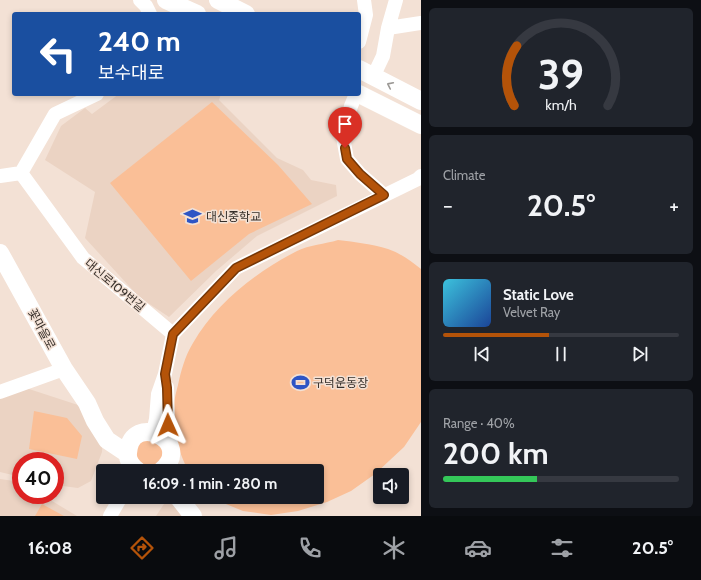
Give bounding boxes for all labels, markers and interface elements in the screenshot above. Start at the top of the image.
text: 240 m [98,24,181,58]
icon: left [32,28,84,80]
text: 39 [538,48,584,98]
text: 보수대로 [98,62,164,84]
one-way arrow [387,82,394,90]
text: km/h [545,95,577,113]
pin [328,107,362,148]
icon: arrive [334,113,356,135]
text: Climate [443,167,485,183]
text: 20.5° [527,187,595,224]
text: − [443,192,453,219]
text: + [669,192,679,219]
school or university icon: 대신중학교 [183,206,203,226]
place label: 대신중학교 [206,209,261,224]
street label: 대신로109번길 [82,255,148,315]
text: Static Love [503,286,574,304]
text: Velvet Ray [503,304,560,320]
street label: 꽃마을로 [25,306,59,352]
icon: previous [471,343,493,365]
icon: pause [550,343,572,365]
icon: next [629,343,651,365]
sports icon: 구덕운동장 [290,372,310,392]
place label: 구덕운동장 [313,375,368,390]
position arrow [147,404,189,446]
text: Range · 40% [443,415,515,431]
text: 200 km [443,435,549,472]
speed limit sign: 40 [12,452,64,504]
map controls [373,468,409,504]
button: sound [373,468,409,504]
text: 16:09 · 1 min · 280 m [143,475,277,493]
icon: directions [128,534,156,562]
icon: music [212,534,240,562]
icon: phone [296,534,324,562]
icon: climate [380,534,408,562]
icon: car [464,534,492,562]
icon: filters [548,534,576,562]
text: 16:08 [28,537,72,559]
text: 20.5° [632,537,673,559]

